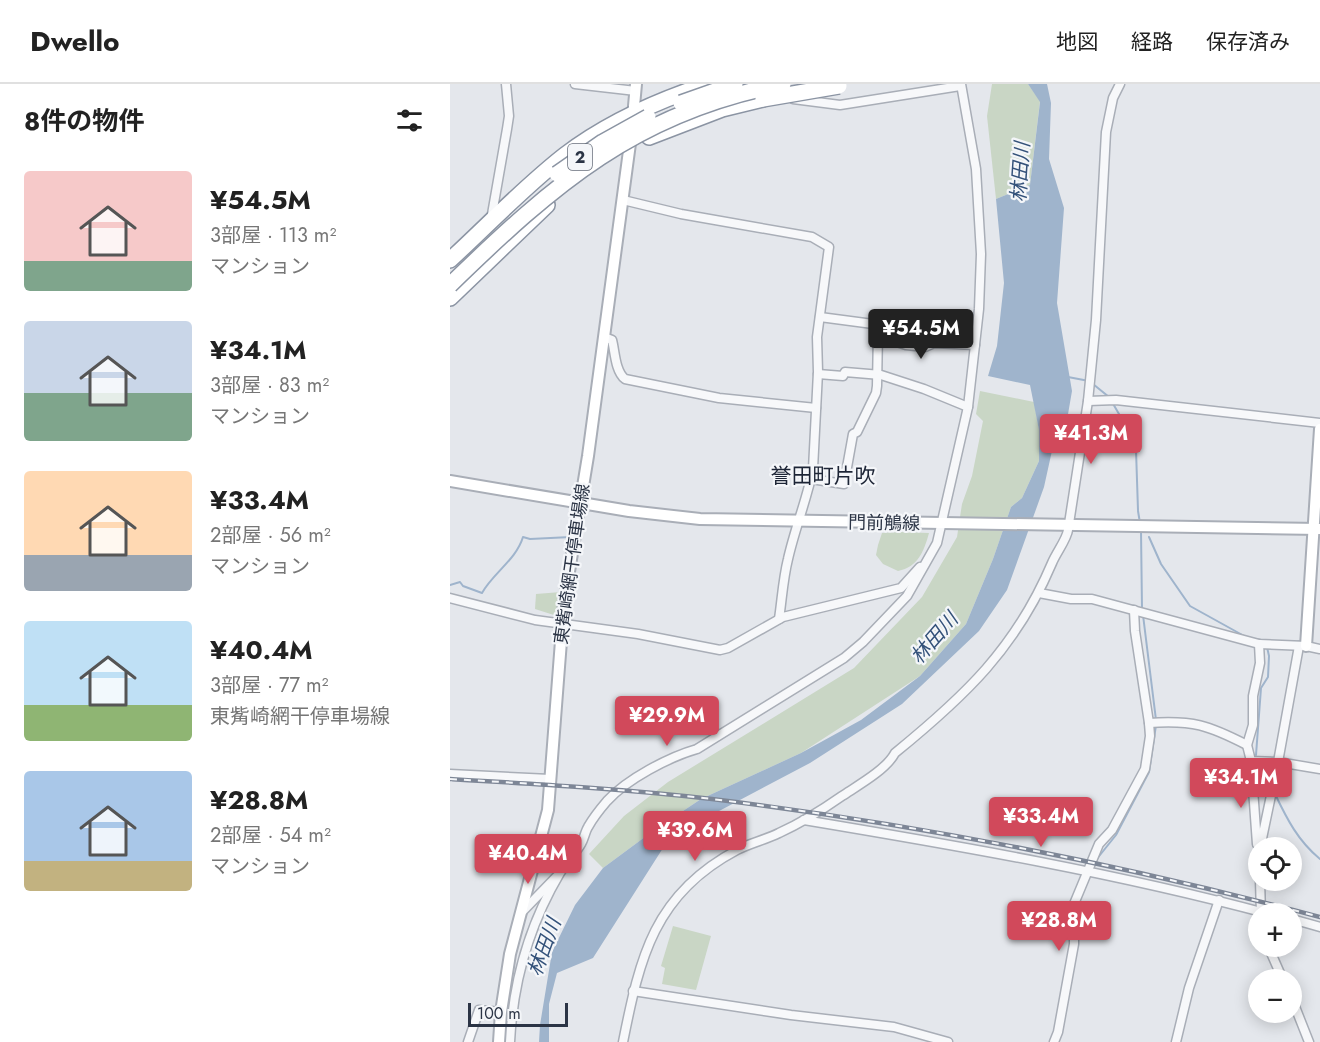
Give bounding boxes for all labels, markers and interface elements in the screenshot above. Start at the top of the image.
text: Dwello [30,21,120,62]
text: 地図 [1056,27,1098,57]
text: 経路 [1131,27,1173,57]
text: 保存済み [1206,27,1290,57]
text: 8件の物件 [24,102,144,140]
icon: filters [393,104,426,137]
water label: 林田川 [1004,139,1037,203]
road number: 2 [568,144,592,170]
text: ¥54.5M [210,181,311,219]
icon: home [72,195,144,267]
text: 3部屋 · 113 m² [210,221,336,250]
text: マンション [210,252,310,281]
pin: ¥54.5M [872,309,970,360]
text: ¥54.5M [882,314,960,343]
text: ¥34.1M [210,331,306,369]
icon: home [72,345,144,417]
text: 3部屋 · 83 m² [210,371,329,400]
text: マンション [210,402,310,431]
pin: ¥41.3M [1042,414,1140,465]
text: ¥41.3M [1054,419,1128,448]
district label: 誉田町片吹 [771,461,876,491]
text: ¥33.4M [210,481,309,519]
street label: 東觜崎網干停車場線 [548,482,596,646]
icon: home [72,495,144,567]
street label: 門前鵤線 [848,509,920,537]
text: 2部屋 · 56 m² [210,521,331,550]
text: マンション [210,552,310,581]
water label: 林田川 [904,605,966,670]
text: ¥40.4M [210,631,312,669]
icon: home [72,645,144,717]
text: 3部屋 · 77 m² [210,671,328,700]
pin: ¥29.9M [618,696,716,747]
text: ¥29.9M [629,701,705,730]
text: 東觜崎網干停車場線 [210,702,390,731]
pin: ¥34.1M [1192,758,1290,809]
text: ¥34.1M [1204,763,1278,792]
text: ¥28.8M [210,781,308,819]
icon: home [72,795,144,867]
pin: ¥33.4M [992,797,1090,848]
text: ¥33.4M [1003,802,1079,831]
pin: ¥39.6M [646,811,744,862]
text: ¥39.6M [657,816,733,845]
text: 2部屋 · 54 m² [210,821,331,850]
pin: ¥40.4M [479,834,577,885]
map controls [1248,837,1302,1023]
button: locate [1248,837,1302,891]
text: ¥40.4M [489,839,567,868]
text: マンション [210,852,310,881]
pin: ¥28.8M [1010,901,1108,952]
button: + [1248,903,1302,957]
text: ¥28.8M [1021,906,1097,935]
water label: 林田川 [521,912,569,980]
button: − [1248,969,1302,1023]
scale bar [468,1000,568,1028]
text: 100 m [477,1002,521,1025]

